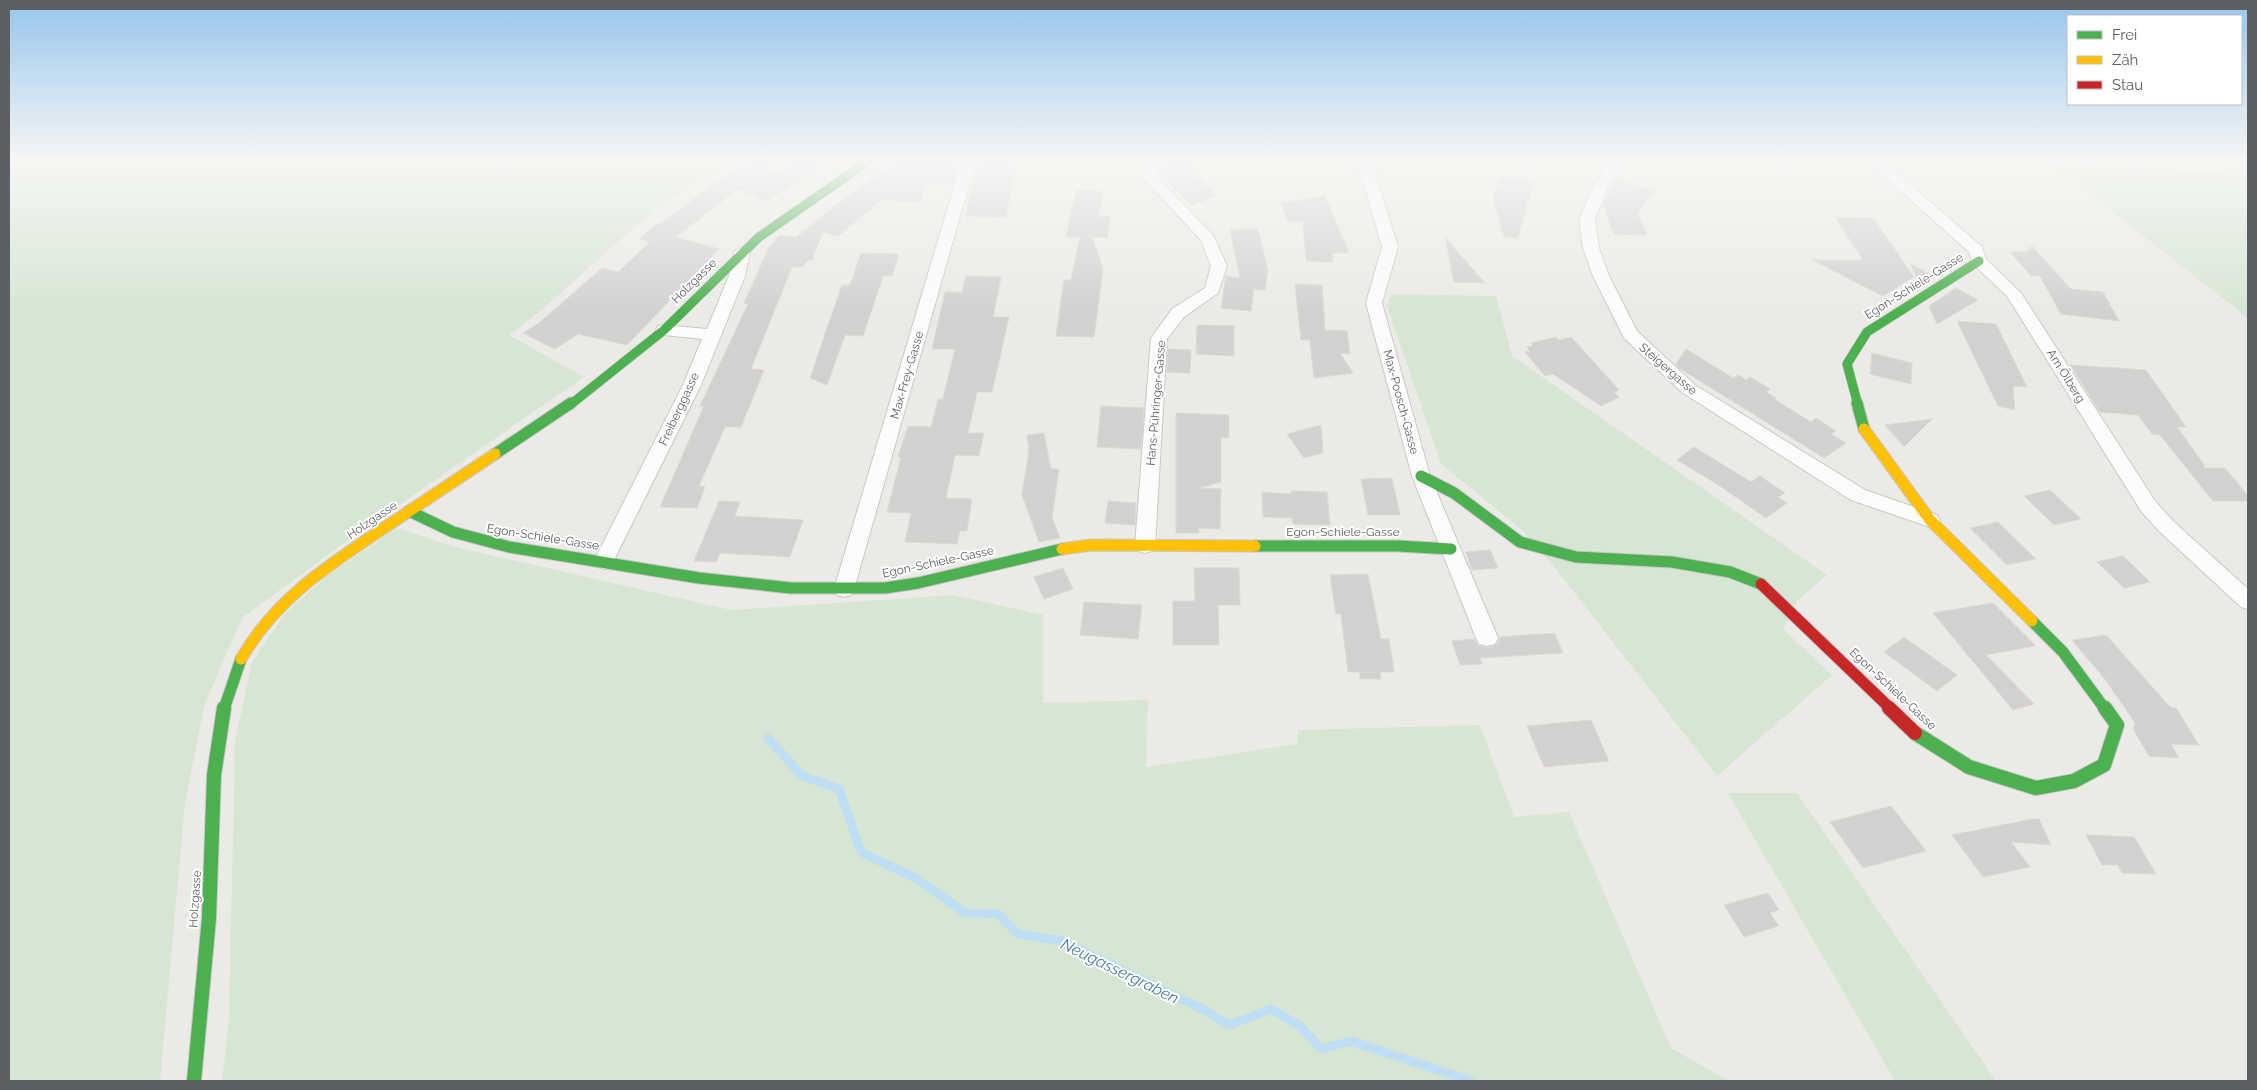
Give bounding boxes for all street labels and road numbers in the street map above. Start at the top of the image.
street label: Egon-Schiele-Gasse [1862,250,1966,322]
street label: Holzgasse [669,256,719,306]
street label: Max-Frey-Gasse [888,330,926,420]
street label: Hans-Pühringer-Gasse [1144,340,1168,466]
street label: Steigergasse [1636,340,1700,398]
street label: Am Ölberg [2044,347,2088,405]
street label: Max-Poosch-Gasse [1380,348,1422,456]
street label: Freiberggasse [656,370,702,448]
street label: Holzgasse [344,498,400,542]
street label: Egon-Schiele-Gasse [486,521,600,553]
street label: Egon-Schiele-Gasse [1286,525,1400,539]
street label: Egon-Schiele-Gasse [881,543,995,581]
street label: Egon-Schiele-Gasse [1847,645,1939,733]
street label: Holzgasse [186,870,204,928]

